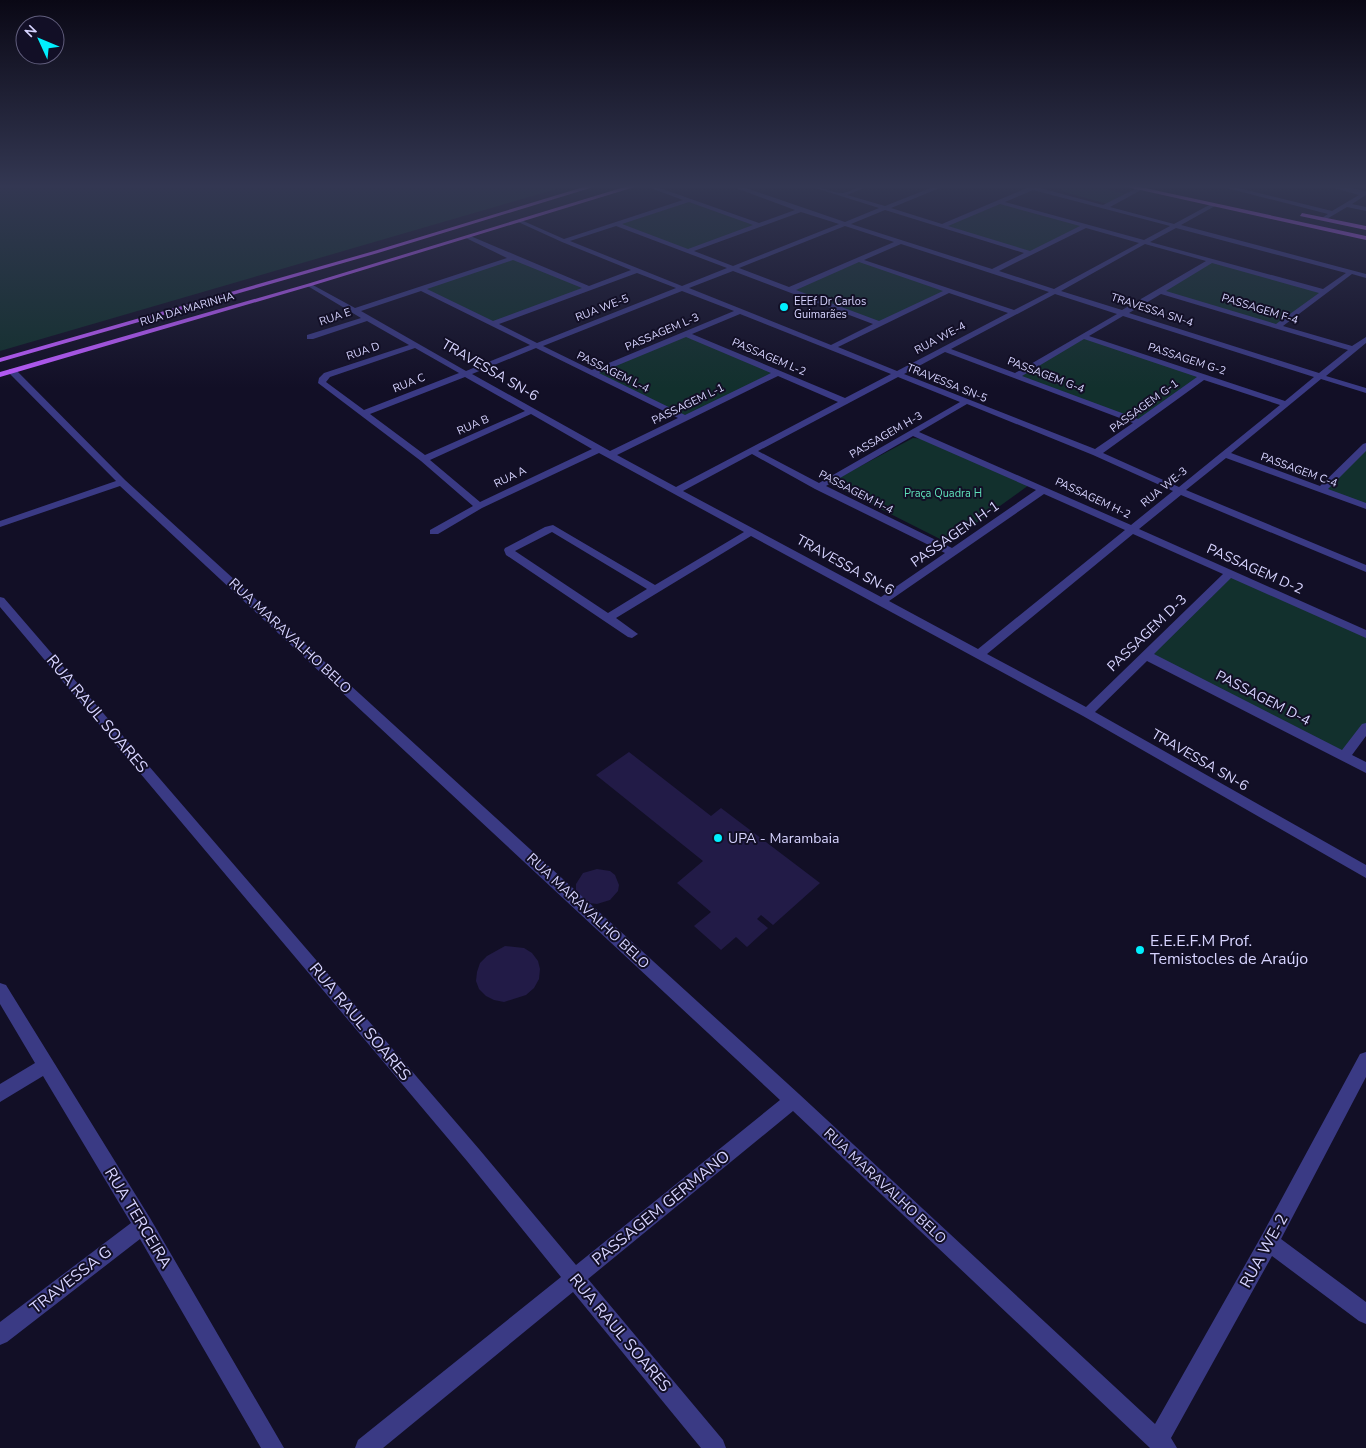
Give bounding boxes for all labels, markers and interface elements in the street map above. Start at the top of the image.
north arrow [15,15,65,65]
text: N [21,21,41,42]
street label: RUA DA MARINHA [138,288,236,330]
street label: TRAVESSA SN-4 [1109,290,1195,330]
street label: PASSAGEM F-4 [1220,290,1301,328]
street label: RUA WE-5 [573,291,631,325]
place label: EEEf Dr Carlos Guimarães [794,294,866,322]
marker: EEEf Dr Carlos Guimarães [778,301,790,313]
street label: RUA E [317,305,353,329]
street label: PASSAGEM L-3 [623,310,701,354]
street label: RUA WE-4 [912,318,969,358]
street label: TRAVESSA SN-6 [438,335,542,405]
street label: PASSAGEM L-2 [730,335,808,379]
street label: RUA D [344,338,382,364]
street label: PASSAGEM G-2 [1146,339,1228,379]
street label: PASSAGEM L-4 [574,348,652,396]
street label: PASSAGEM G-4 [1005,353,1087,397]
street label: TRAVESSA SN-5 [904,360,990,406]
street label: RUA C [391,370,427,396]
street label: PASSAGEM G-1 [1107,376,1181,436]
street label: PASSAGEM L-1 [649,380,727,428]
street label: PASSAGEM H-3 [847,408,925,462]
street label: RUA B [455,411,491,439]
street label: PASSAGEM C-4 [1259,449,1340,491]
street label: RUA A [491,463,529,491]
street label: RUA WE-3 [1138,464,1190,510]
street label: PASSAGEM H-4 [816,467,896,517]
street label: PASSAGEM H-2 [1053,474,1133,522]
park label: Praça Quadra H [904,486,982,501]
street label: PASSAGEM H-1 [907,496,1003,572]
street label: TRAVESSA SN-6 [793,530,897,600]
street label: PASSAGEM D-2 [1204,539,1306,599]
street label: RUA MARAVALHO BELO [225,574,355,698]
street label: PASSAGEM D-3 [1103,590,1191,676]
street label: RUA RAUL SOARES [41,650,153,778]
street label: PASSAGEM D-4 [1212,666,1314,730]
street label: TRAVESSA SN-6 [1148,725,1252,795]
place label: UPA - Marambaia [728,829,839,848]
marker: UPA - Marambaia [712,832,724,844]
street label: RUA MARAVALHO BELO [523,849,653,973]
place label: E.E.E.F.M Prof. Temistocles de Araújo [1150,930,1308,970]
marker: E.E.E.F.M Prof. Temistocles de Araújo [1134,944,1146,956]
street label: RUA RAUL SOARES [304,958,416,1086]
street label: RUA MARAVALHO BELO [820,1124,950,1248]
street label: PASSAGEM GERMANO [587,1145,735,1271]
street label: RUA TERCEIRA [99,1163,177,1273]
street label: RUA WE-2 [1235,1210,1293,1292]
street label: TRAVESSA G [26,1241,116,1319]
street label: RUA RAUL SOARES [564,1269,676,1397]

